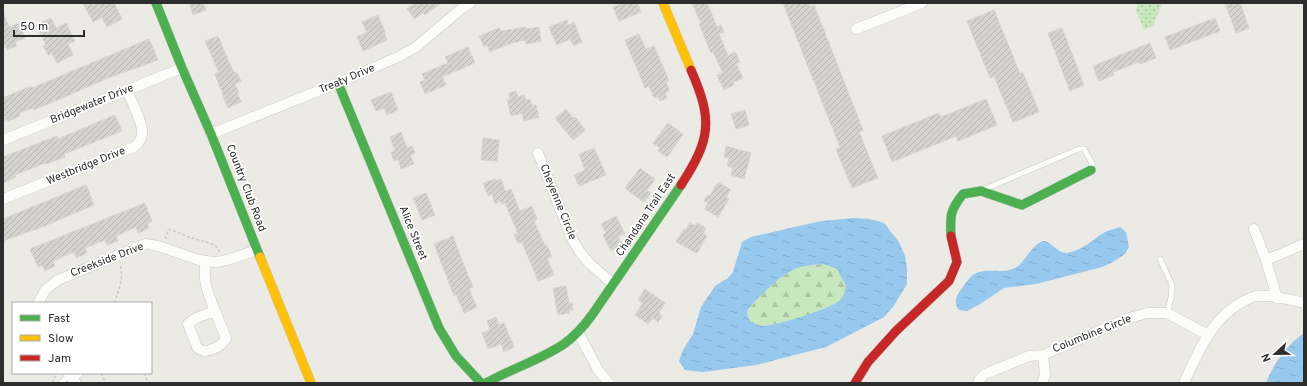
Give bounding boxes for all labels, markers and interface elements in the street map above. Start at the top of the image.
scale bar [14,12,84,38]
text: 50 m [20,19,48,35]
street label: Treaty Drive [317,61,377,97]
street label: Bridgewater Drive [48,81,136,127]
street label: Country Club Road [223,142,269,234]
street label: Westbridge Drive [45,144,128,188]
street label: Cheyenne Circle [536,162,580,242]
street label: Chandana Trail East [613,171,679,259]
street label: Alice Street [396,204,430,262]
street label: Creekside Drive [68,240,146,280]
legend [12,302,152,374]
text: Fast [48,311,70,327]
street label: Columbine Circle [1051,312,1134,356]
text: Slow [48,331,74,347]
north arrow [1255,334,1295,374]
text: Jam [48,351,71,367]
text: N [1259,351,1275,364]

